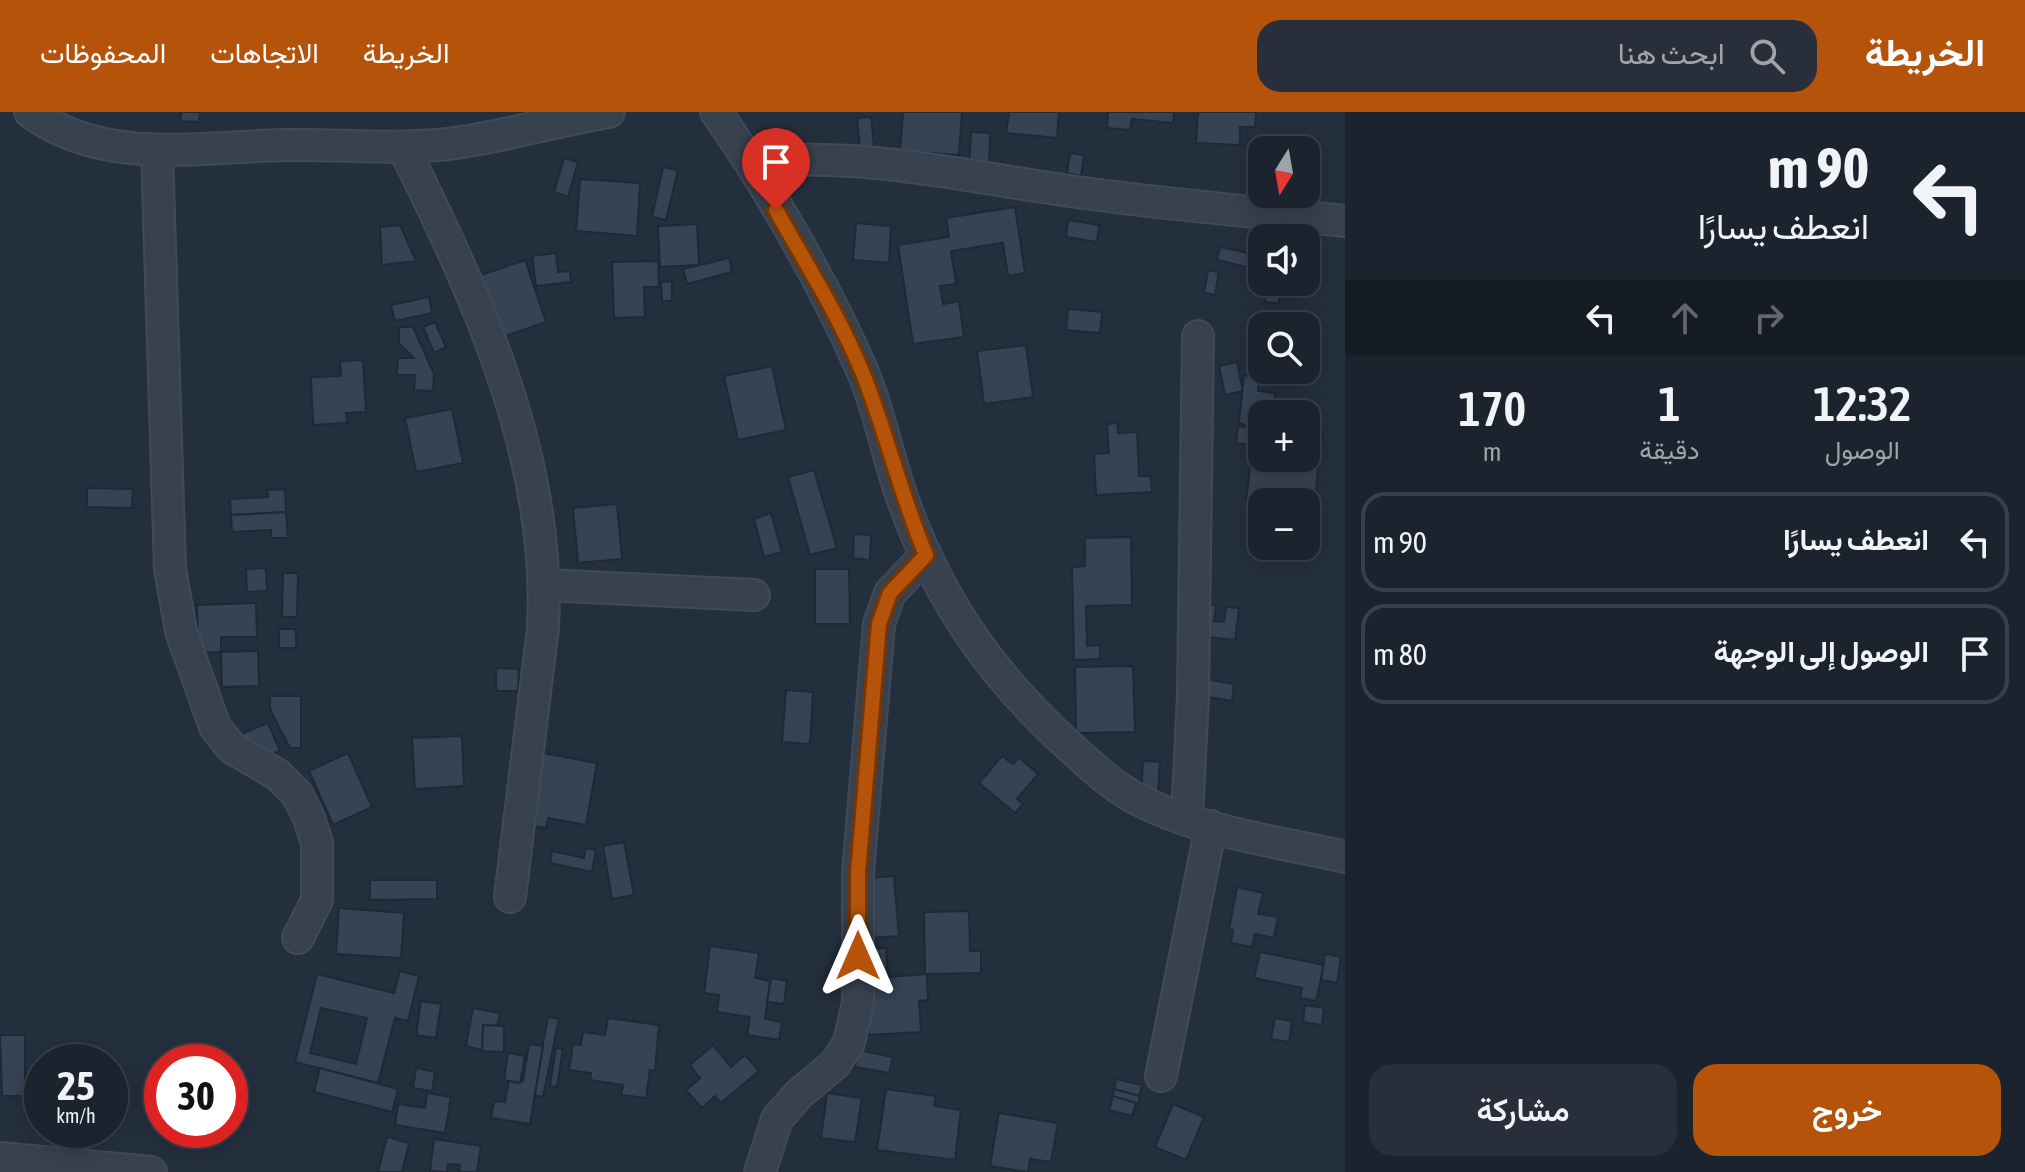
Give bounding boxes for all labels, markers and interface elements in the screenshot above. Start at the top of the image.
search box [1257,20,1817,92]
text: الخريطة [1865,31,1985,74]
icon: search [1745,34,1789,78]
text: ابحث هنا [1618,36,1725,70]
text: المحفوظات [40,37,166,69]
text: الاتجاهات [210,37,319,69]
text: الخريطة [363,37,449,69]
pin [742,128,810,210]
north arrow [1248,136,1320,208]
map controls [1248,136,1320,560]
text: 90 m [1768,136,1869,200]
icon: arrive [754,140,798,184]
icon: left [1897,144,2001,248]
text: انعطف يسارًا [1698,205,1869,247]
button: sound [1248,224,1320,296]
icon: left [1579,296,1623,340]
icon: ahead [1663,296,1707,340]
icon: right [1747,296,1791,340]
button: search [1248,312,1320,384]
text: 1 [1658,376,1681,431]
text: 12:32 [1813,376,1912,431]
text: 170 [1458,381,1526,436]
button: + [1248,400,1320,472]
text: دقيقة [1639,435,1700,465]
text: الوصول [1825,435,1900,465]
text: m [1483,437,1502,467]
button: − [1248,488,1320,560]
icon: left [1953,520,1997,564]
text: انعطف يسارًا [1783,522,1929,556]
text: 90 m [1373,525,1427,559]
icon: arrive [1953,632,1997,676]
text: الوصول إلى الوجهة [1713,634,1929,668]
text: 80 m [1373,637,1427,671]
position arrow [816,914,900,998]
speed limit sign: 30 [144,1044,248,1148]
text: 25 [57,1063,95,1108]
button: مشاركة [1369,1064,1677,1156]
button: خروج [1693,1064,2001,1156]
text: km/h [56,1104,96,1127]

